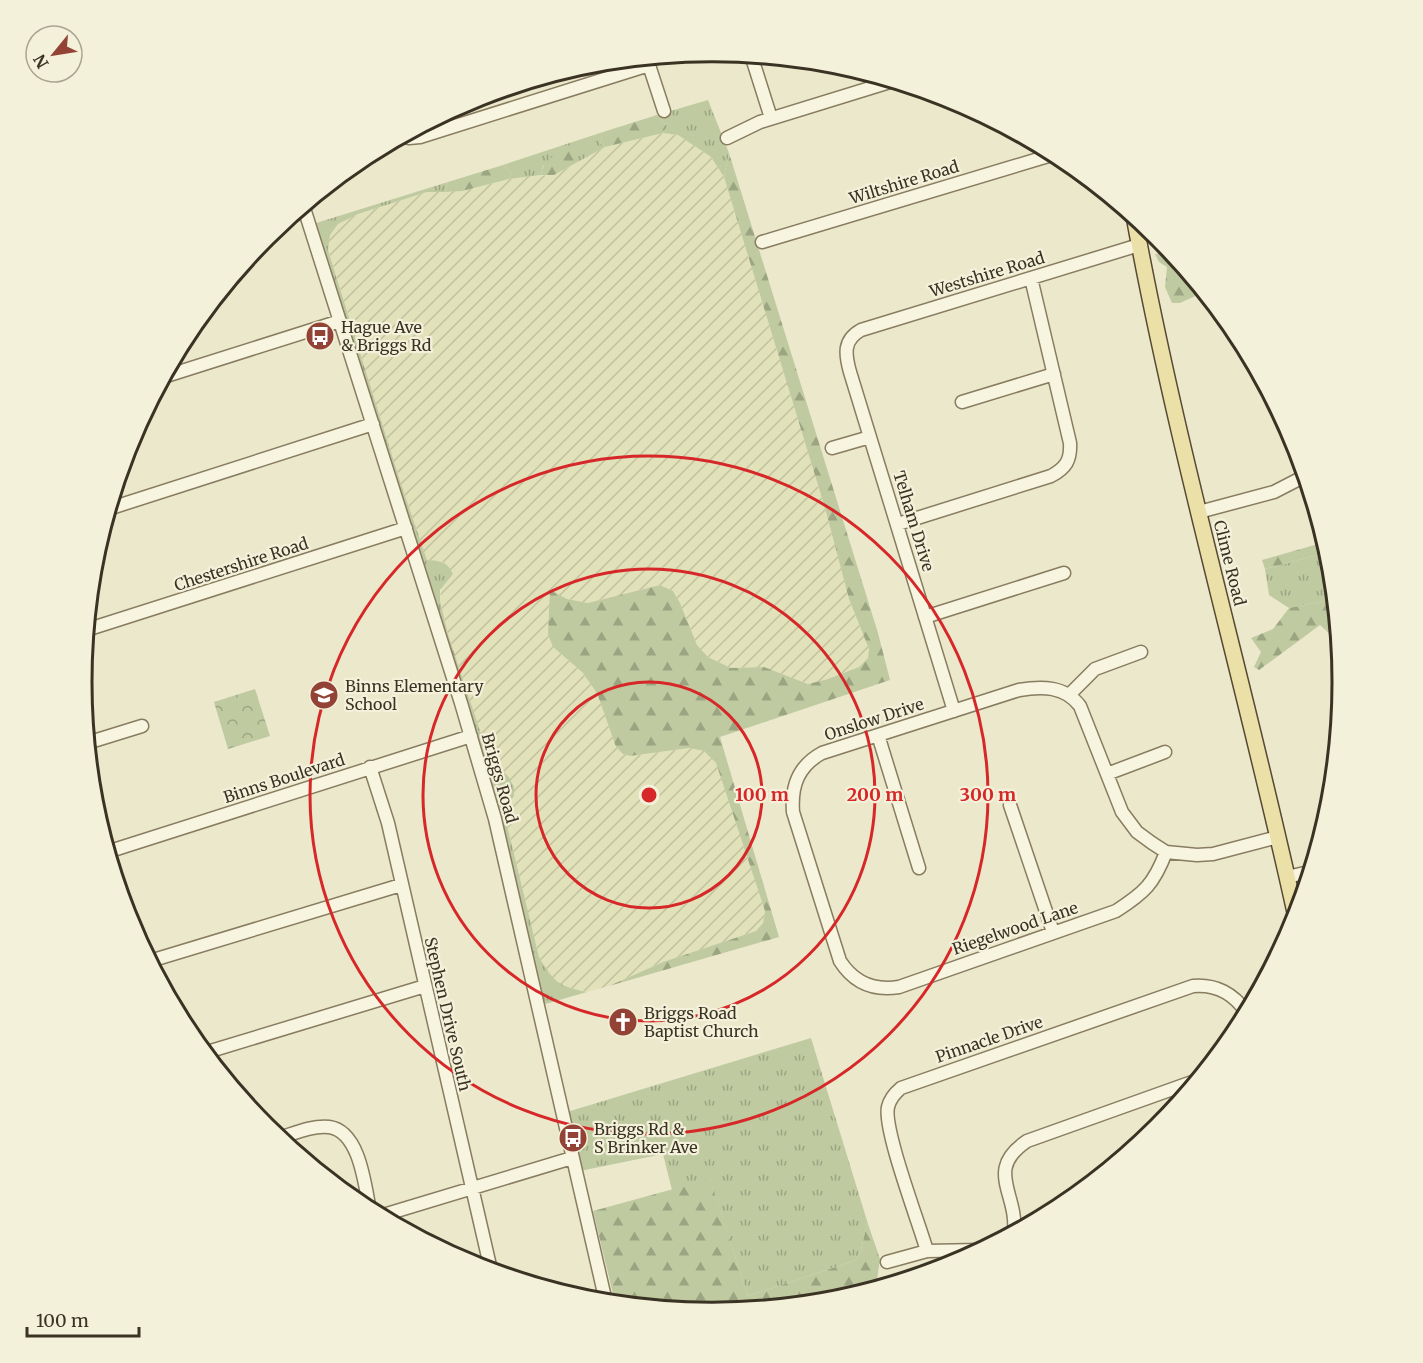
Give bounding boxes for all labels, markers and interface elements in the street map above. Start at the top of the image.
north arrow [24,24,84,84]
text: N [29,51,53,72]
street label: Wiltshire Road [846,156,961,208]
street label: Westshire Road [926,247,1047,301]
place label: Hague Ave & Briggs Rd [341,317,432,355]
bus stop icon: Hague Ave & Briggs Rd [304,320,336,352]
street label: Telham Drive [889,468,939,574]
street label: Clime Road [1210,518,1250,608]
street label: Chestershire Road [171,533,311,595]
place label: Binns Elementary School [345,676,484,714]
school or university icon: Binns Elementary School [308,679,340,711]
street label: Onslow Drive [822,694,926,744]
street label: Briggs Road [478,731,522,826]
street label: Binns Boulevard [221,749,348,807]
text: 100 m [735,783,789,806]
text: 200 m [847,783,903,806]
text: 300 m [960,783,1016,806]
centre of rings [639,785,659,805]
street label: Riegelwood Lane [950,897,1080,959]
street label: Stephen Drive South [421,935,476,1093]
place label: Briggs Road Baptist Church [644,1003,759,1041]
church icon: Briggs Road Baptist Church [607,1006,639,1038]
street label: Pinnacle Drive [933,1011,1045,1067]
place label: Briggs Rd & S Brinker Ave [594,1119,698,1157]
bus stop icon: Briggs Rd & S Brinker Ave [557,1122,589,1154]
scale bar [27,1300,140,1338]
text: 100 m [36,1309,89,1332]

